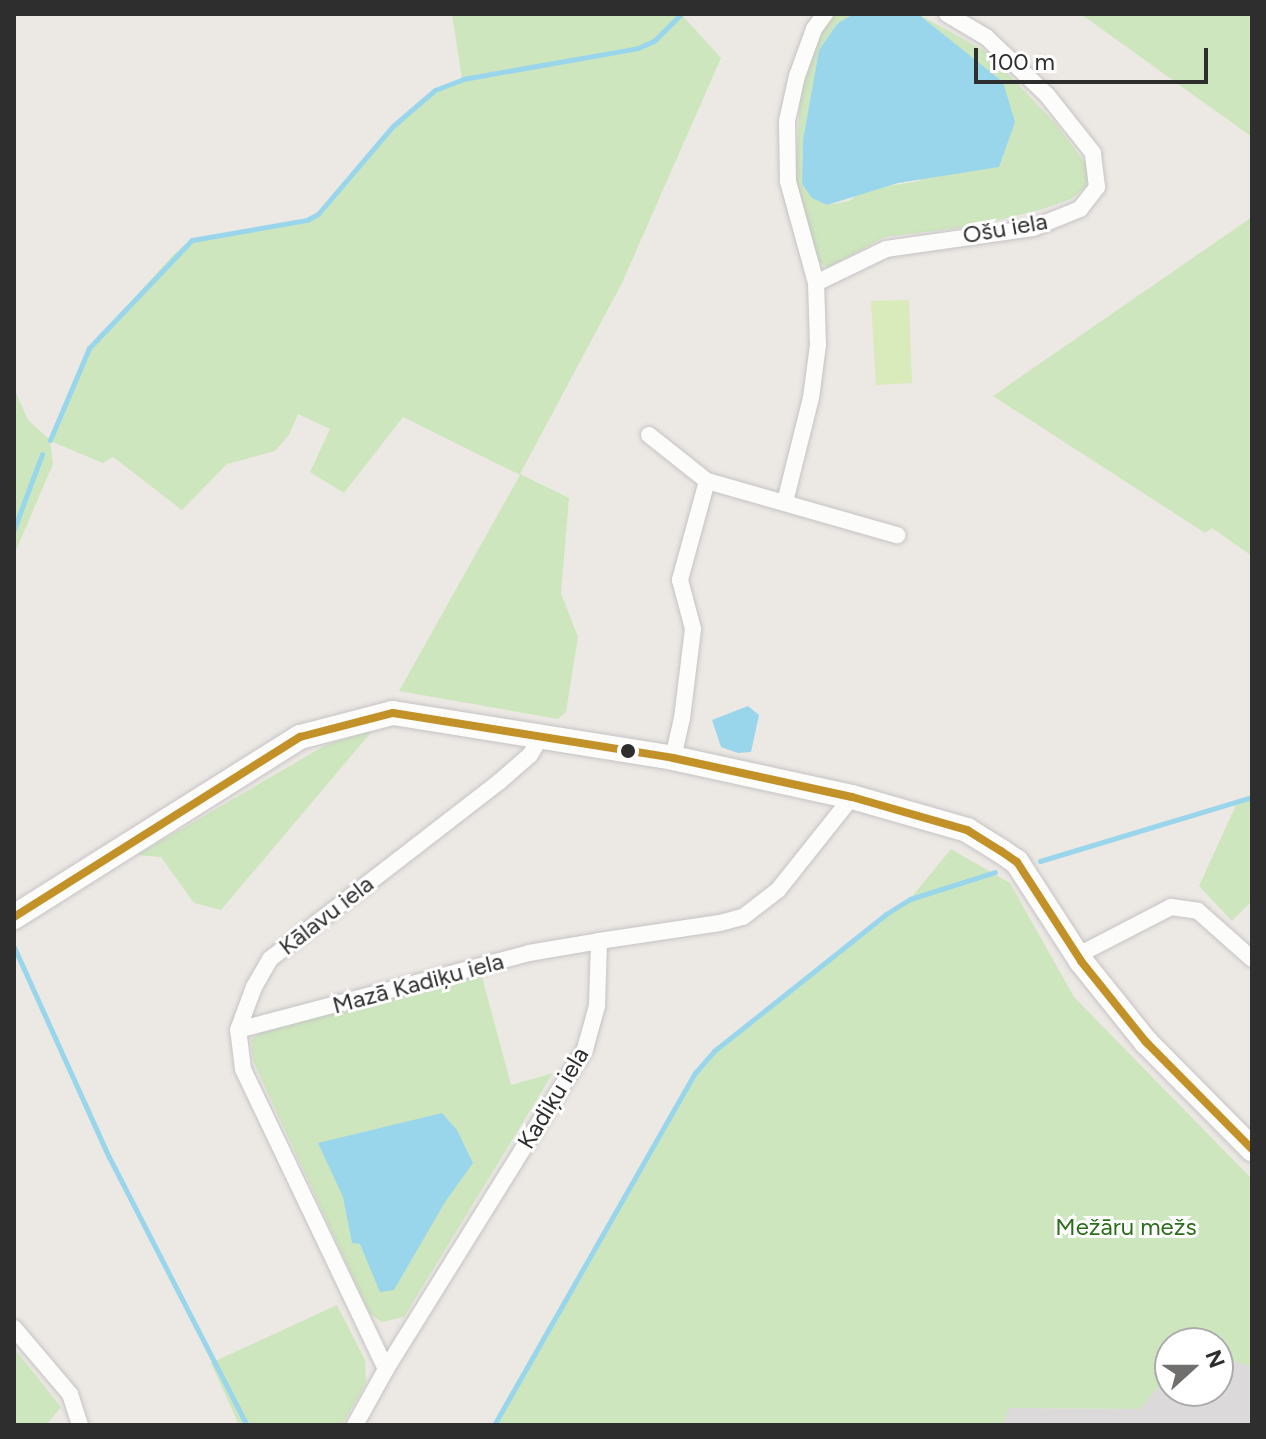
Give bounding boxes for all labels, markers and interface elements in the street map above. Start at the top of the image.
scale bar [978,32,1212,82]
text: 100 m [988,47,1055,76]
street label: Ošu iela [960,206,1050,250]
unlabelled marker [620,743,636,759]
street label: Kālavu iela [273,869,379,961]
street label: Mazā Kadiķu iela [329,946,507,1020]
street label: Kadiķu iela [511,1042,595,1154]
park label: Mežāru mežs [1055,1213,1197,1241]
north arrow [1154,1327,1234,1407]
text: N [1199,1346,1231,1372]

